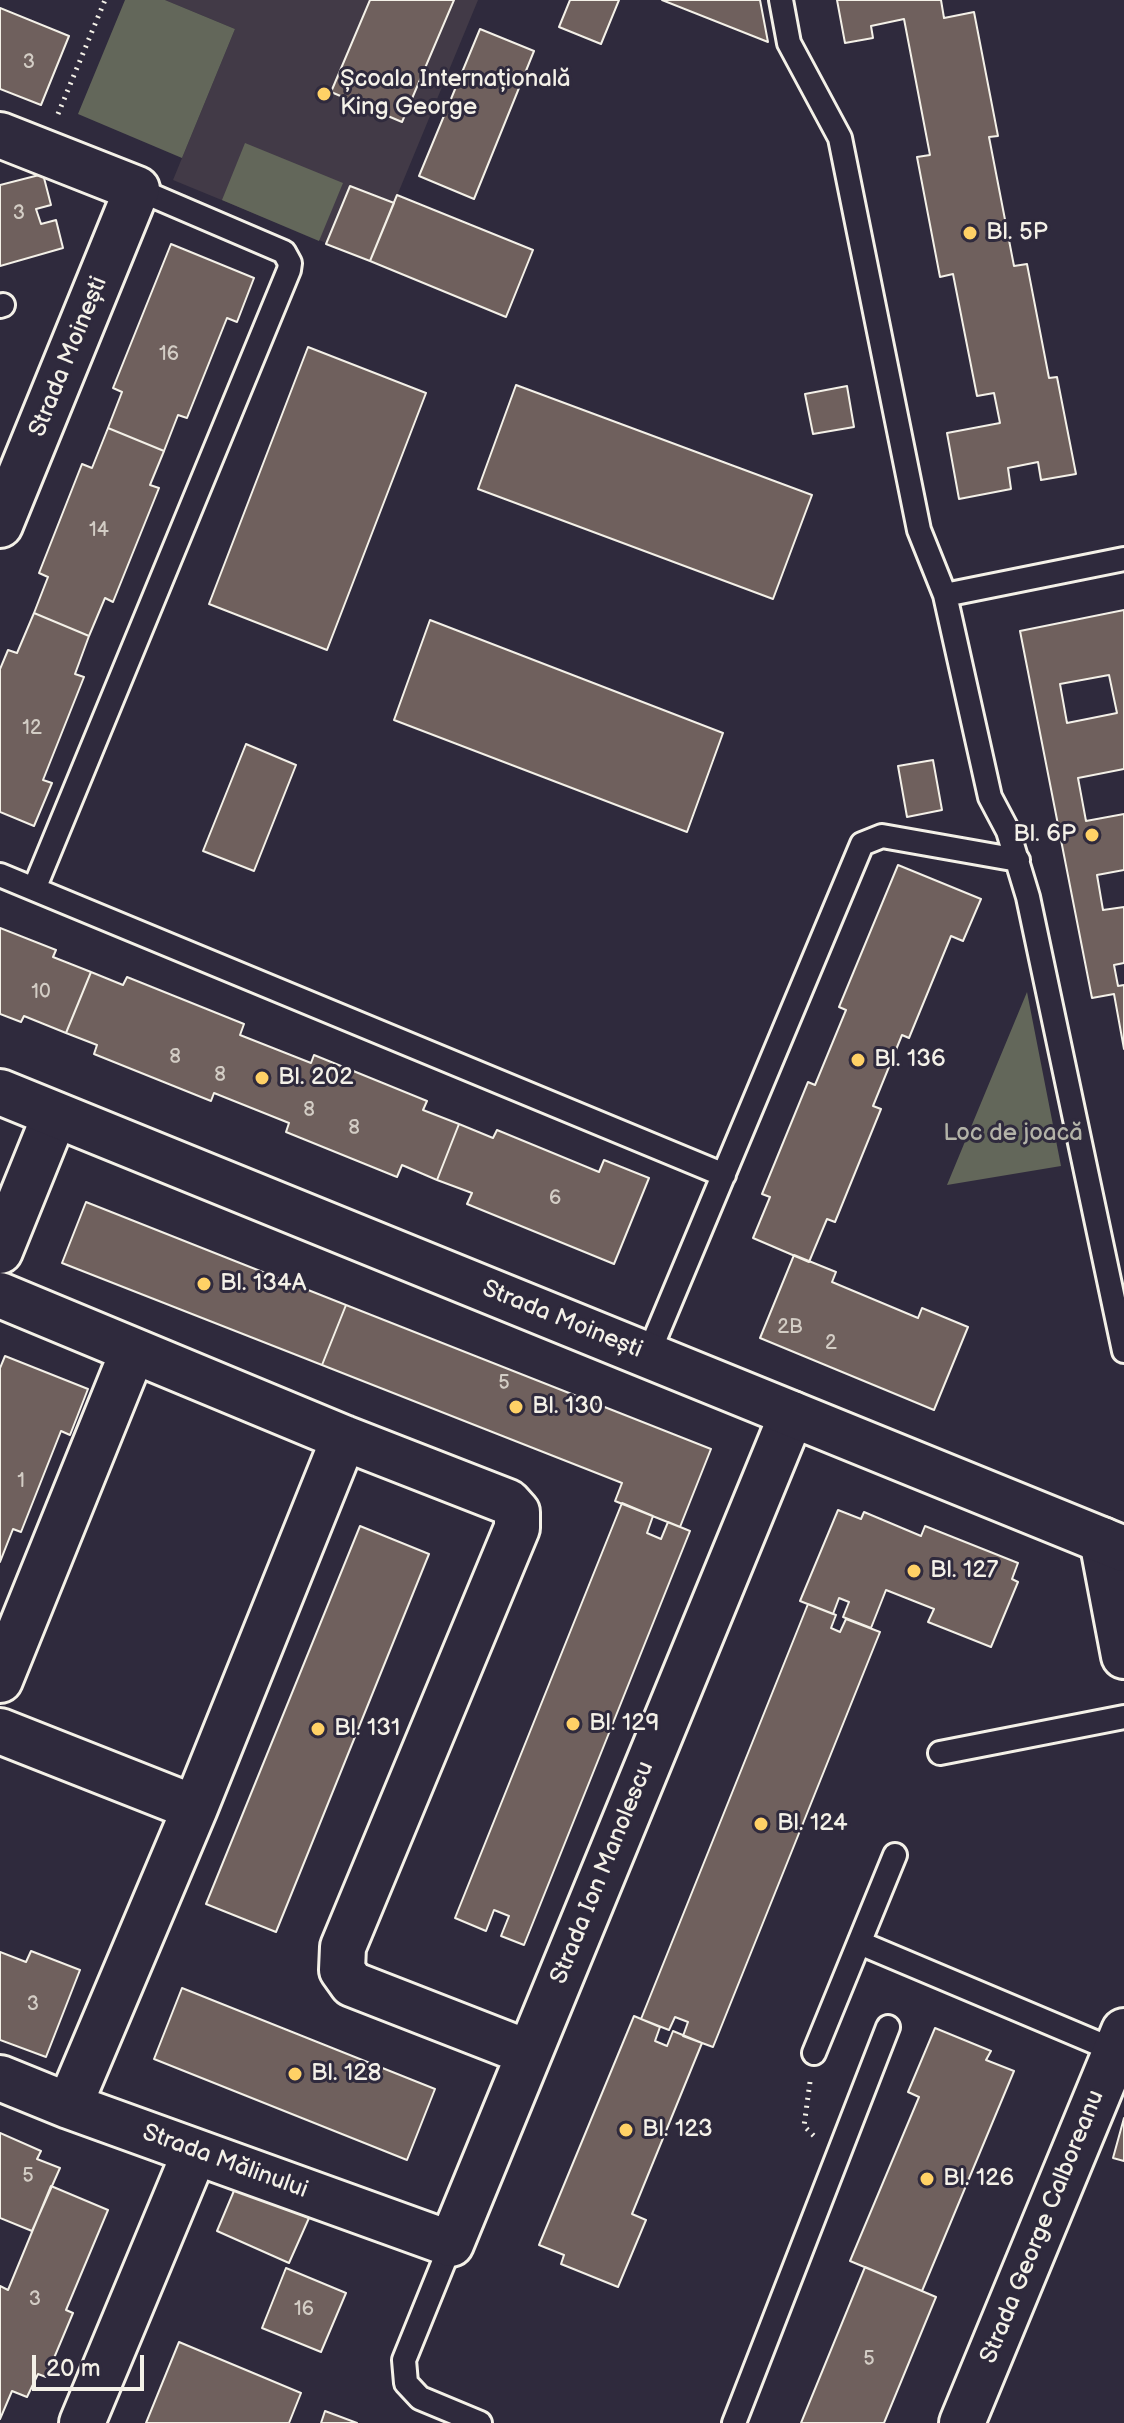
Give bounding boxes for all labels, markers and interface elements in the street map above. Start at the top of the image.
house number: 3 [23,51,35,75]
place label: Școala Internațională King George [340,66,571,122]
marker: Școala Internațională King George [315,85,333,103]
house number: 3 [13,202,25,226]
place label: Bl. 5P [986,219,1048,247]
marker: Bl. 5P [961,224,979,242]
street label: Strada Moinești [24,273,114,441]
house number: 16 [159,343,179,367]
house number: 14 [89,519,109,543]
house number: 12 [22,717,42,741]
place label: Bl. 6P [1013,821,1076,849]
marker: Bl. 6P [1083,826,1101,844]
house number: 10 [31,981,51,1005]
house number: 8 [169,1046,181,1070]
place label: Bl. 136 [874,1046,946,1074]
marker: Bl. 136 [849,1051,867,1069]
house number: 8 [214,1064,226,1088]
place label: Bl. 202 [278,1064,353,1092]
marker: Bl. 202 [253,1069,271,1087]
house number: 8 [303,1099,315,1123]
house number: 8 [348,1117,360,1141]
park label: Loc de joacă [943,1120,1083,1148]
house number: 6 [549,1187,561,1211]
place label: Bl. 134A [220,1270,306,1298]
marker: Bl. 134A [195,1275,213,1293]
street label: Strada Moinești [478,1275,646,1365]
house number: 2B [777,1316,803,1340]
house number: 2 [825,1332,837,1356]
house number: 5 [498,1372,510,1396]
place label: Bl. 130 [532,1393,603,1421]
marker: Bl. 130 [507,1398,525,1416]
house number: 1 [17,1470,25,1494]
place label: Bl. 127 [930,1557,998,1585]
marker: Bl. 127 [905,1562,923,1580]
place label: Bl. 129 [589,1710,659,1738]
place label: Bl. 131 [334,1715,400,1743]
marker: Bl. 129 [564,1715,582,1733]
marker: Bl. 131 [309,1720,327,1738]
street label: Strada Ion Manolescu [545,1758,661,1988]
place label: Bl. 124 [777,1810,848,1838]
marker: Bl. 124 [752,1815,770,1833]
house number: 3 [27,1993,39,2017]
place label: Bl. 128 [311,2060,381,2088]
marker: Bl. 128 [286,2065,304,2083]
street label: Strada George Calboreanu [975,2086,1111,2368]
place label: Bl. 123 [642,2116,713,2144]
street label: Strada Mălinului [138,2119,312,2205]
marker: Bl. 123 [617,2121,635,2139]
house number: 5 [22,2165,34,2189]
place label: Bl. 126 [943,2165,1014,2193]
marker: Bl. 126 [918,2170,936,2188]
house number: 3 [29,2288,41,2312]
house number: 16 [294,2298,314,2322]
scale bar [36,2339,148,2389]
house number: 5 [863,2348,875,2372]
text: 20 m [46,2354,101,2383]

